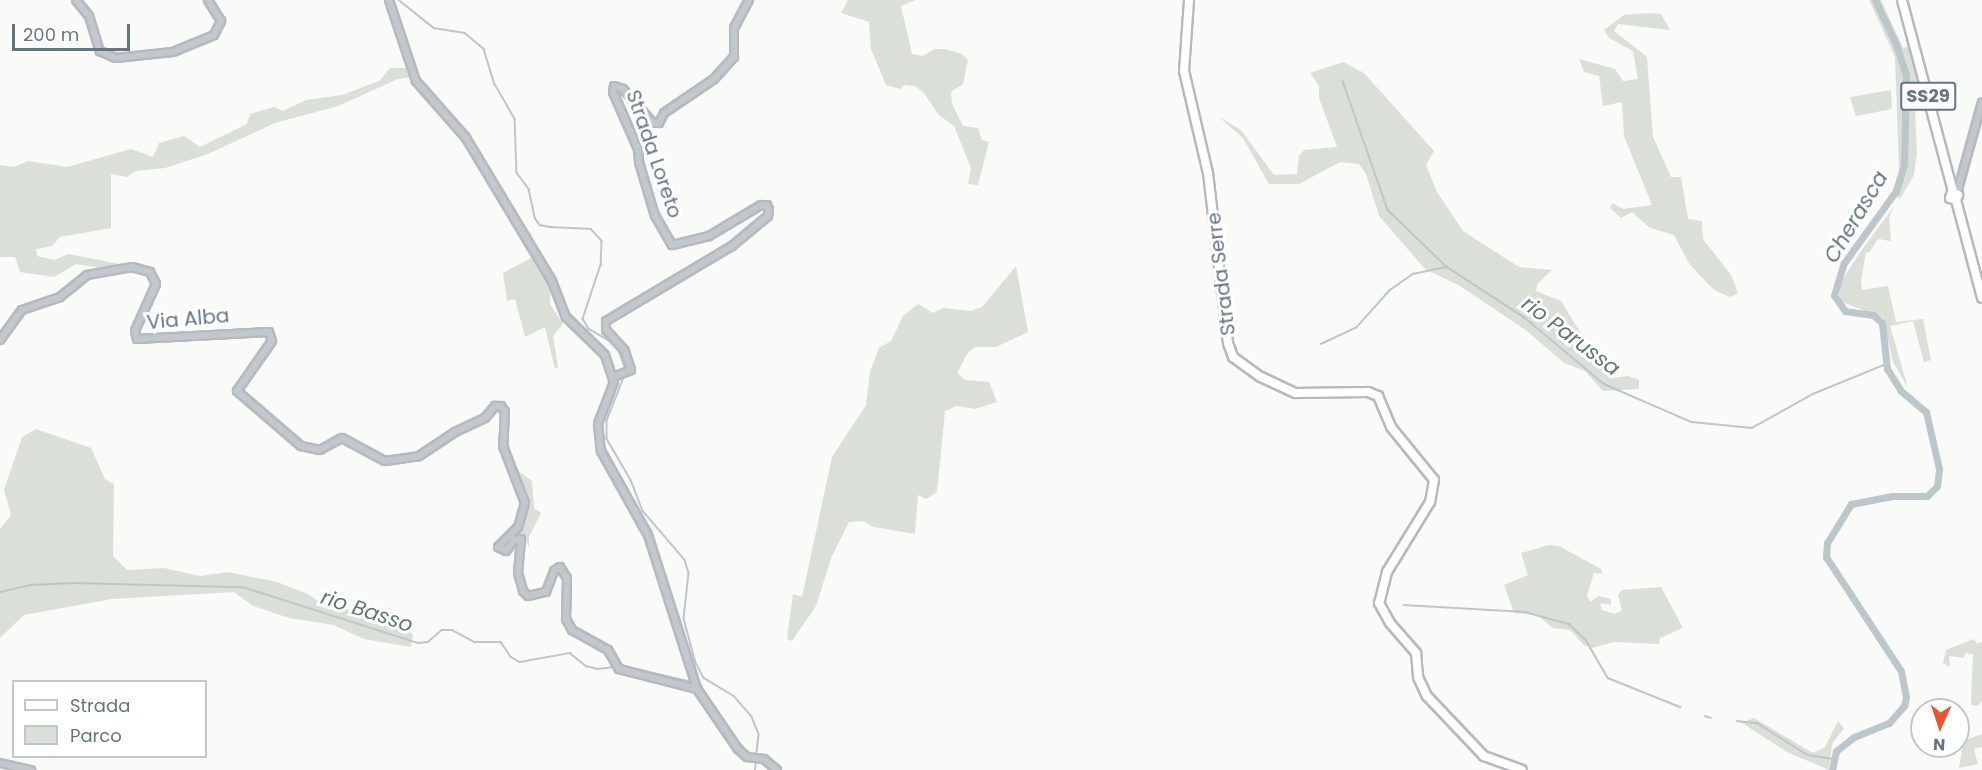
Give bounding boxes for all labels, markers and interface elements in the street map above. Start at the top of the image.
scale bar [15,12,134,50]
text: 200 m [23,22,79,47]
road number: SS29 [1900,81,1956,111]
street label: Strada Loreto [621,87,687,221]
water label: Cherasca [1819,167,1893,267]
street label: Strada Serre [1202,211,1240,337]
water label: rio Parussa [1517,291,1625,381]
street label: Via Alba [146,303,230,335]
water label: rio Basso [318,584,416,638]
legend [12,680,207,758]
text: Strada [70,693,130,718]
north arrow [1910,698,1970,758]
text: Parco [70,723,122,748]
text: N [1933,733,1946,756]

